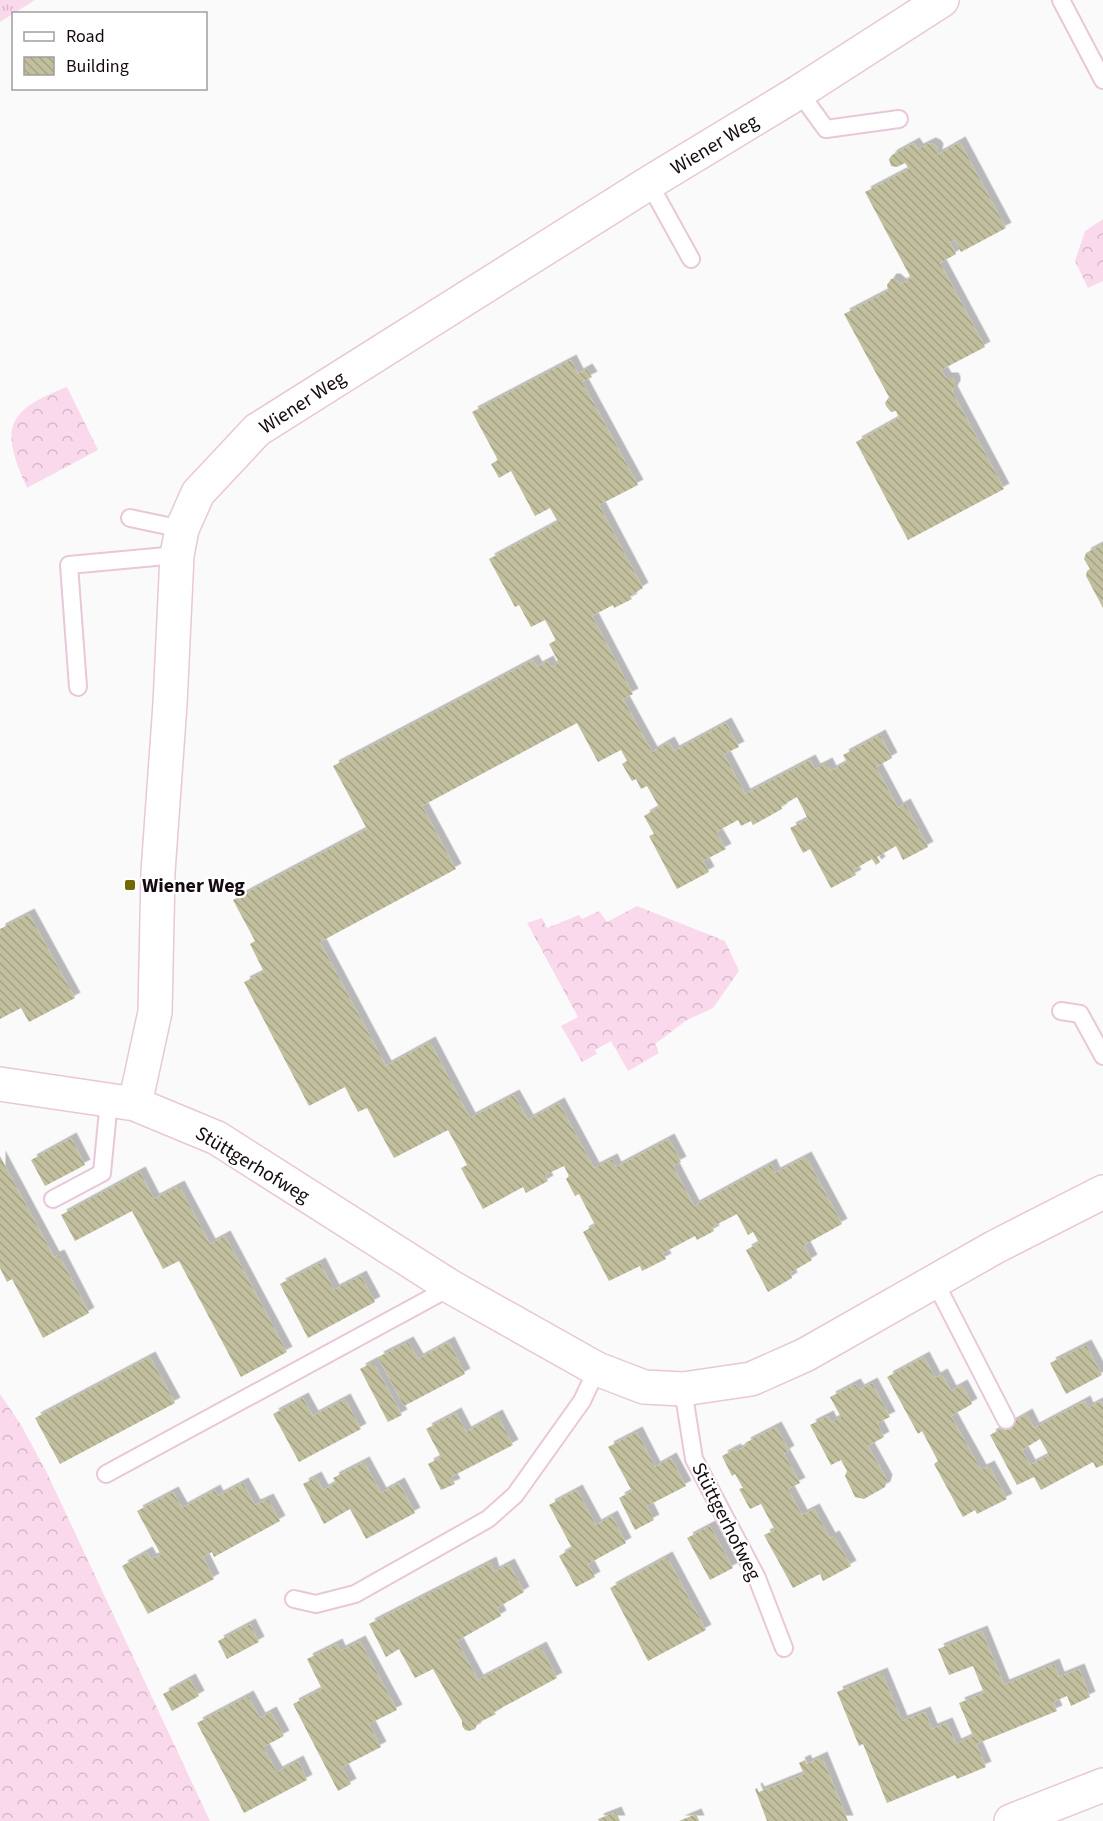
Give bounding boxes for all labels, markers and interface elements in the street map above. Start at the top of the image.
legend [12,12,207,90]
text: Road [66,24,105,49]
text: Building [66,54,129,79]
street label: Wiener Weg [665,108,764,182]
street label: Wiener Weg [254,364,351,441]
place label: Wiener Weg [142,872,245,900]
marker: Wiener Weg [123,878,137,892]
street label: Stüttgerhofweg [190,1120,315,1210]
street label: Stüttgerhofweg [684,1458,768,1585]

